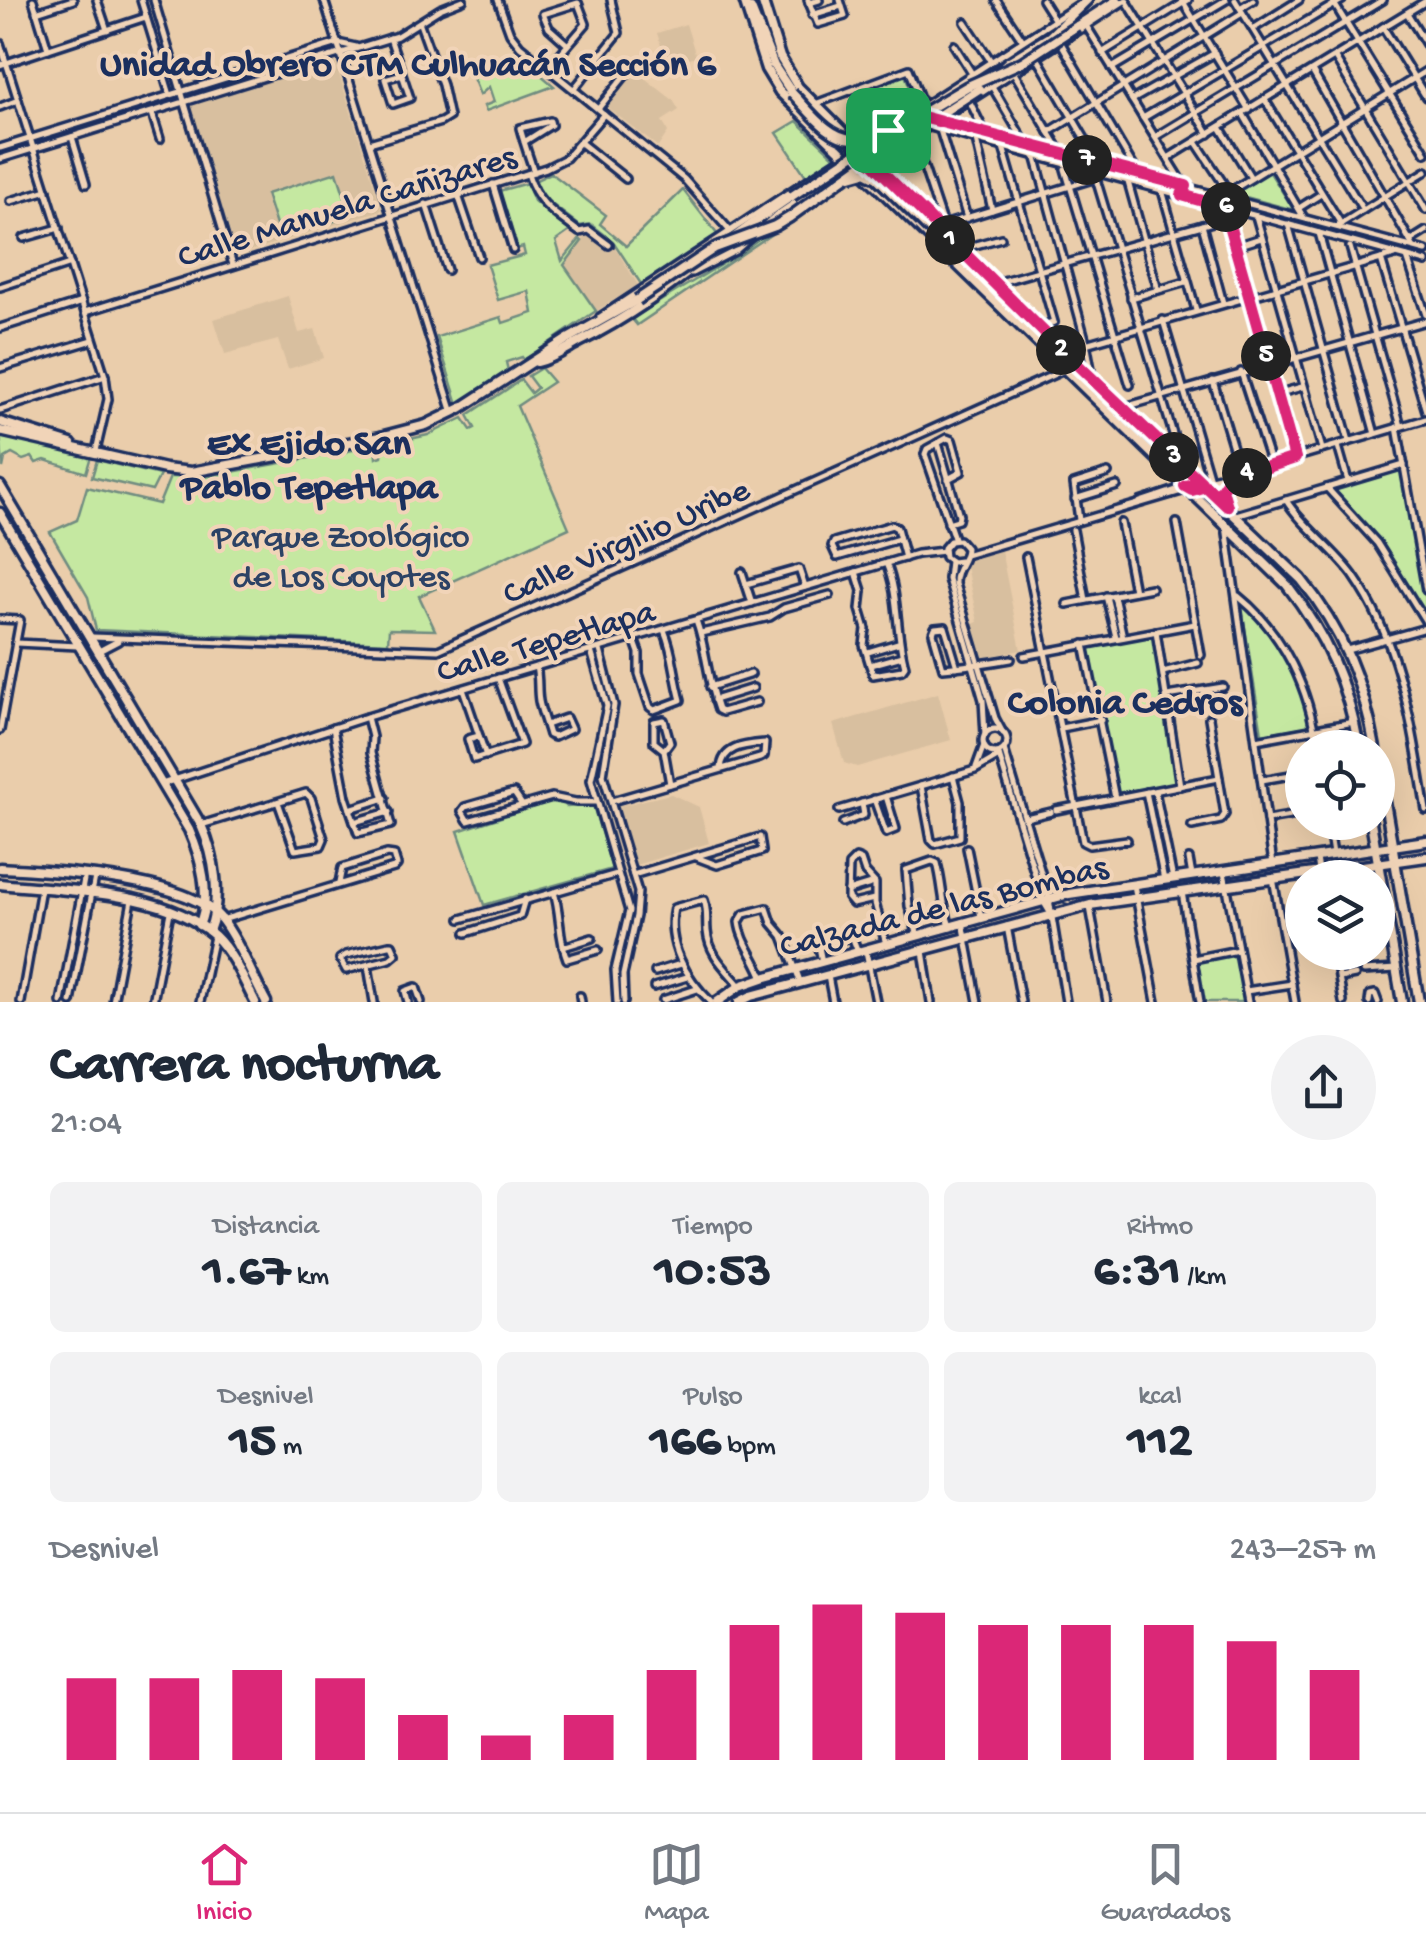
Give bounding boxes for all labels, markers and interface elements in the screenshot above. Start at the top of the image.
district label: Unidad Obrero CTM Culhuacán Sección 6 [100,45,717,89]
pin [846,88,931,173]
icon: arrive [861,103,916,158]
pin: 7 [1062,135,1112,185]
street label: Calle Manuela Cañizares [174,138,523,280]
text: 7 [1080,143,1094,176]
pin: 6 [1201,182,1251,232]
text: 6 [1219,190,1233,223]
pin: 1 [925,215,975,265]
text: 1 [944,223,956,256]
pin: 2 [1036,325,1086,375]
pin: 5 [1241,331,1291,381]
text: 2 [1054,333,1068,366]
text: 5 [1259,339,1273,372]
district label: Ex Ejido San Pablo Tepetlapa [179,424,439,512]
pin: 3 [1149,432,1199,482]
text: 3 [1167,440,1181,473]
pin: 4 [1222,448,1272,498]
text: 4 [1240,456,1254,489]
street label: Calle Virgilio Uribe [498,471,758,617]
park label: Parque Zoológico de Los Coyotes [211,519,470,600]
street label: Calle Tepetlapa [433,593,662,695]
district label: Colonia Cedros [1008,683,1244,727]
map controls [1285,730,1395,970]
button: locate [1285,730,1395,840]
street label: Calzada de las Bombas [776,849,1113,970]
button: layers [1285,860,1395,970]
button: share [1271,1035,1376,1140]
text: Carrera nocturna [50,1036,438,1100]
text: 21:04 [50,1106,122,1144]
text: Distancia [213,1211,319,1244]
text: Tiempo [673,1211,753,1244]
text: Ritmo [1127,1211,1193,1244]
text: 1.67 [203,1244,290,1303]
text: 10:53 [655,1244,771,1303]
text: 6:31 [1094,1244,1181,1303]
text: km [290,1261,329,1294]
text: /km [1181,1261,1226,1294]
text: Desnivel [218,1381,314,1414]
text: Pulso [683,1381,743,1414]
text: kcal [1138,1381,1182,1414]
text: 15 [230,1414,276,1473]
text: 166 [650,1414,721,1473]
text: 112 [1128,1414,1192,1473]
text: m [276,1431,303,1464]
text: bpm [721,1431,776,1464]
text: Desnivel [50,1532,159,1570]
text: 243–257 m [1230,1532,1376,1570]
tab: Inicio [196,1837,252,1930]
tab: Mapa [644,1837,709,1930]
tab: Guardados [1101,1837,1230,1930]

